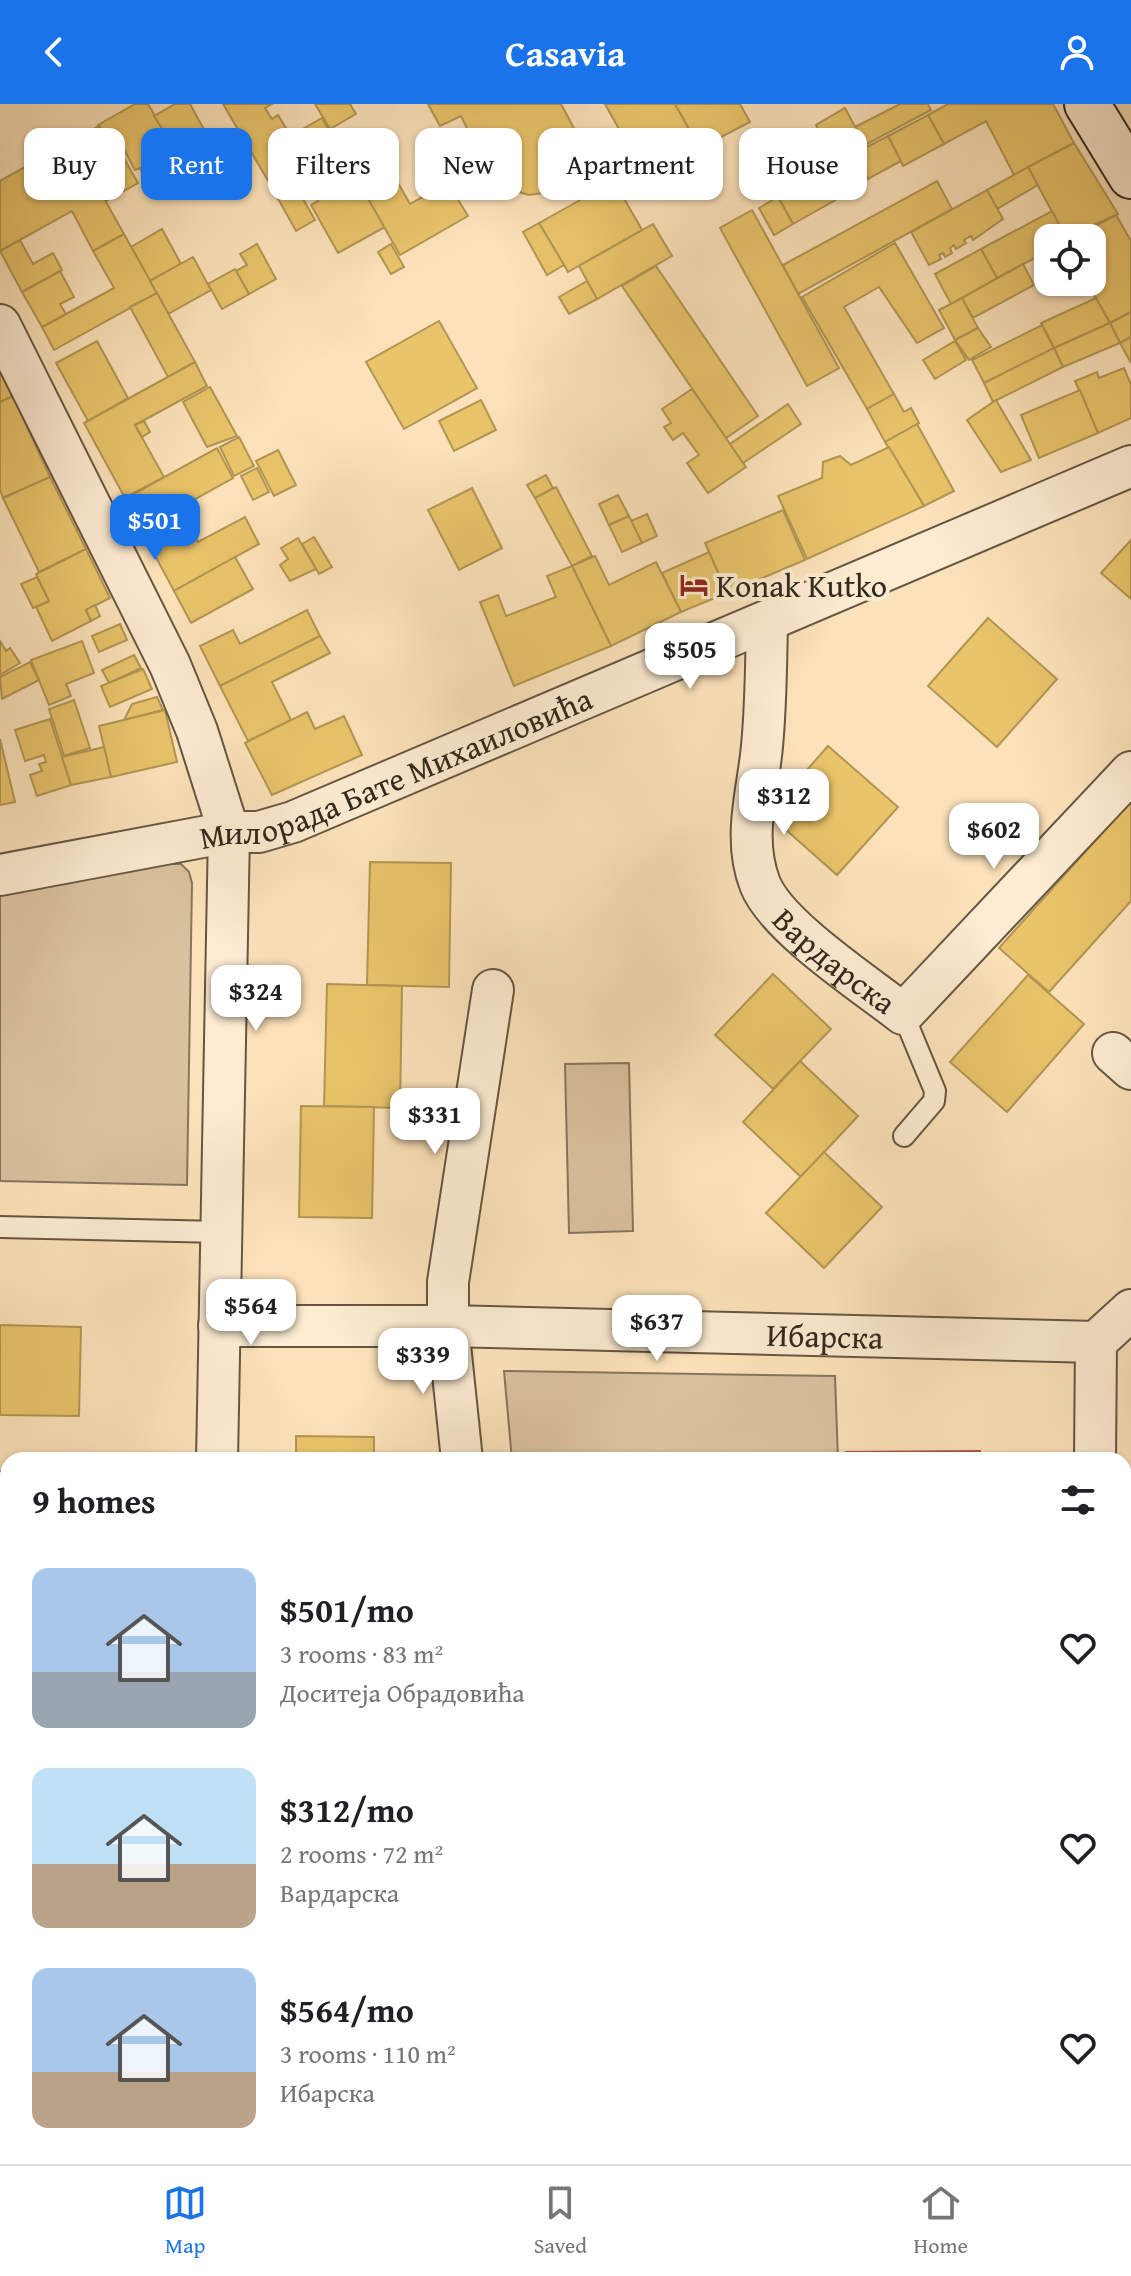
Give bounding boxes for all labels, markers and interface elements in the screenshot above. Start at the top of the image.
text: Casavia [505,26,626,79]
icon: back [32,30,76,74]
icon: person [1055,30,1099,74]
chip: Buy [24,128,125,200]
chip: Rent [141,128,252,200]
chip: Filters [268,128,399,200]
chip: New [415,128,522,200]
chip: Apartment [538,128,723,200]
chip: House [739,128,867,200]
map controls [1034,224,1106,296]
button: locate [1034,224,1106,296]
pin: $501 [108,494,202,562]
text: $501 [128,500,182,539]
place label: Konak Kutko [716,562,887,609]
hotel icon: Konak Kutko [679,570,709,600]
pin: $505 [643,623,737,691]
text: $505 [663,629,717,668]
street label: Милорада Бате Михаиловића [195,674,600,861]
pin: $312 [737,769,831,837]
text: $312 [757,775,811,814]
pin: $602 [947,803,1041,871]
text: $602 [967,809,1021,848]
street label: Вардарска [762,897,907,1025]
pin: $324 [209,965,303,1033]
text: $324 [229,971,283,1010]
pin: $331 [388,1088,482,1156]
text: $331 [408,1094,462,1133]
pin: $564 [204,1279,298,1347]
text: $564 [224,1285,278,1324]
pin: $637 [610,1295,704,1363]
text: $637 [630,1301,684,1340]
street label: Ибарска [766,1310,885,1360]
pin: $339 [376,1328,470,1396]
text: $339 [396,1334,450,1373]
text: 9 homes [32,1476,156,1525]
icon: filters [1056,1478,1100,1522]
text: $501/mo [280,1585,414,1634]
icon: home [96,1600,192,1696]
icon: heart [1056,1626,1100,1670]
text: 3 rooms · 83 m² [280,1634,443,1673]
text: Доситеја Обрадовића [280,1673,525,1712]
text: $312/mo [280,1785,414,1834]
icon: home [96,1800,192,1896]
icon: heart [1056,1826,1100,1870]
text: 2 rooms · 72 m² [280,1834,443,1873]
text: Вардарска [280,1873,399,1912]
text: $564/mo [280,1985,414,2034]
icon: home [96,2000,192,2096]
icon: heart [1056,2026,1100,2070]
text: 3 rooms · 110 m² [280,2034,456,2073]
text: Ибарска [280,2073,375,2112]
tab: Map [163,2181,207,2261]
tab: Saved [534,2181,587,2261]
tab: Home [914,2181,968,2261]

